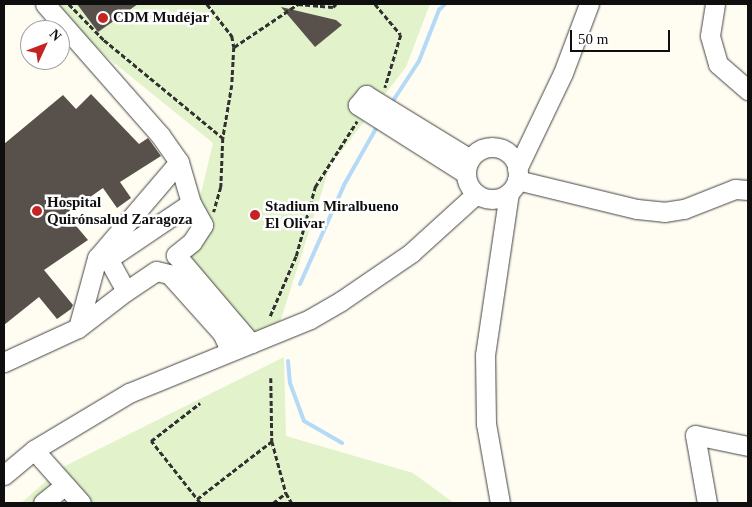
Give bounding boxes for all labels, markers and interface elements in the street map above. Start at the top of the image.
place label: CDM Mudéjar [113,9,209,27]
marker: CDM Mudéjar [97,12,109,24]
north arrow [20,20,70,70]
scale bar [572,20,672,52]
text: N [47,26,65,44]
text: 50 m [578,31,608,47]
place label: Hospital Quirónsalud Zaragoza [47,193,192,228]
place label: Stadium Miralbueno El Olivar [265,197,399,232]
marker: Hospital Quirónsalud Zaragoza [31,205,43,217]
marker: Stadium Miralbueno El Olivar [249,209,261,221]

